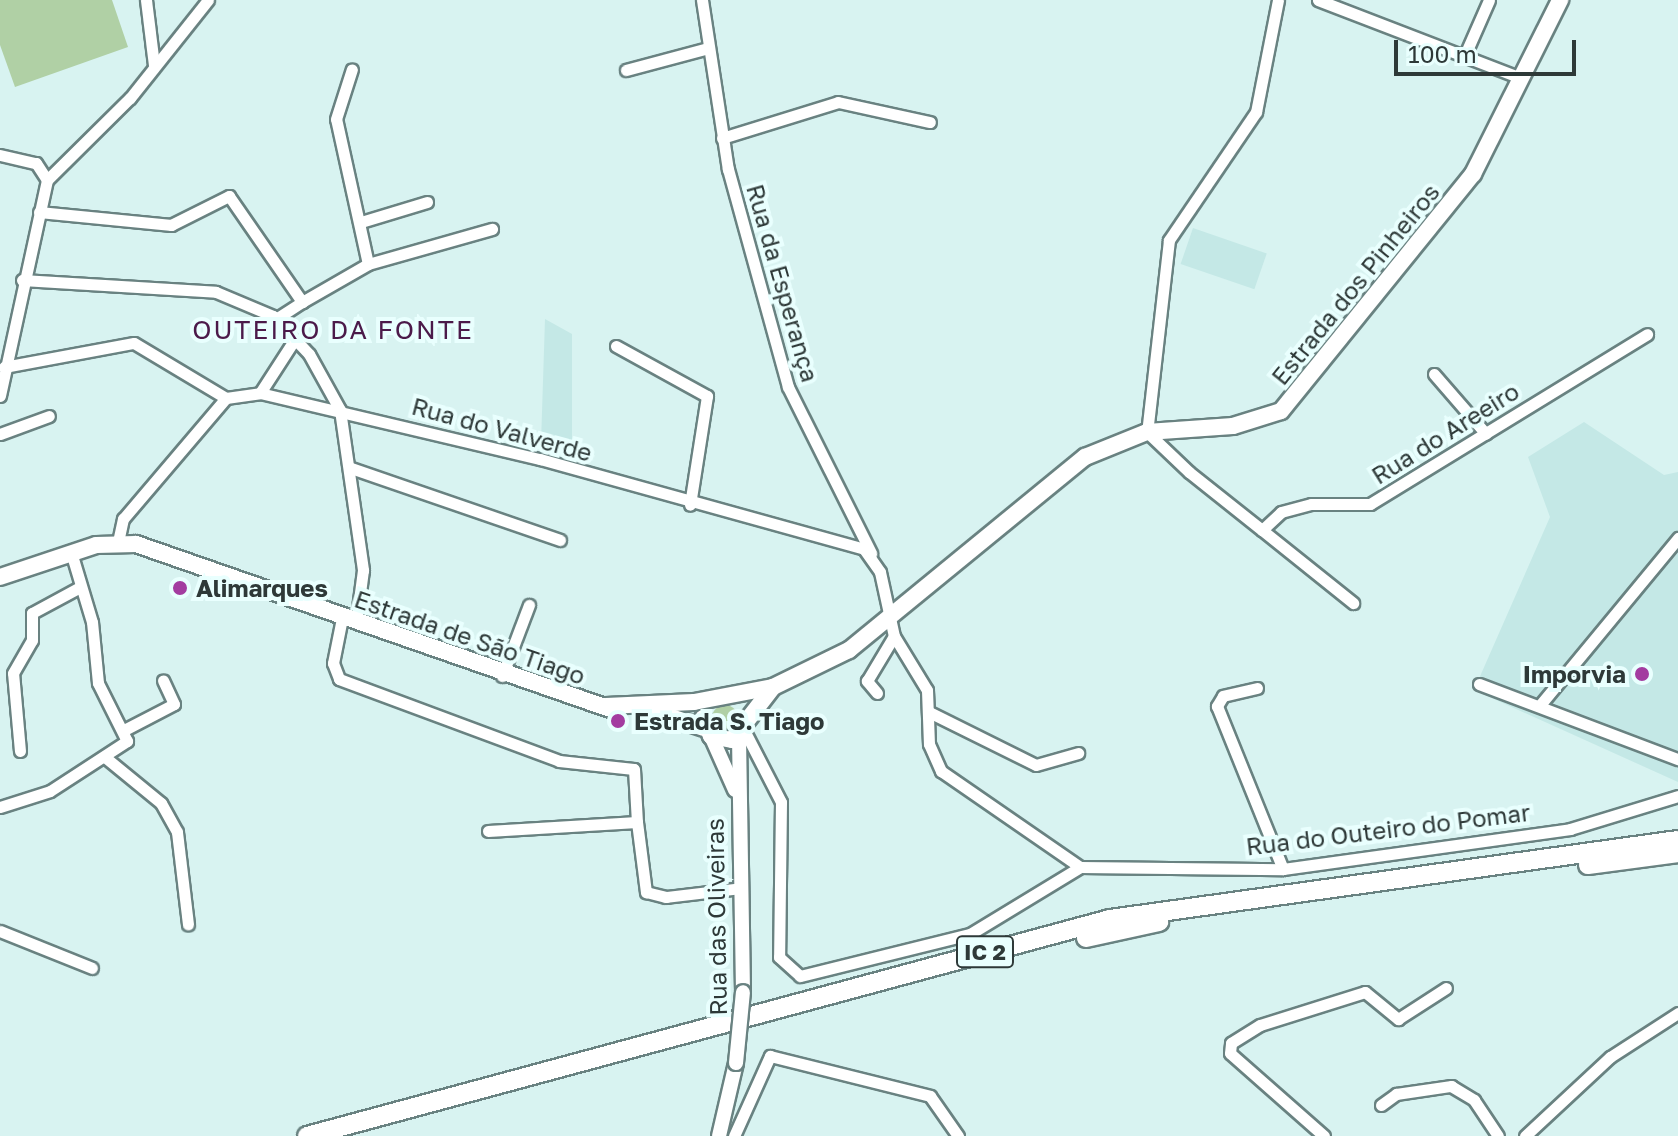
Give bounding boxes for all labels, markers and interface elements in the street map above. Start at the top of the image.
scale bar [1398,24,1580,74]
text: 100 m [1408,39,1477,68]
street label: Estrada dos Pinheiros [1265,178,1445,390]
street label: Rua da Esperança [741,181,825,385]
district label: OUTEIRO DA FONTE [192,314,474,346]
street label: Rua do Areeiro [1366,376,1524,490]
street label: Rua do Valverde [409,391,595,467]
place label: Alimarques [196,574,328,602]
marker: Alimarques [171,579,189,597]
street label: Estrada de São Tiago [351,584,589,690]
place label: Imporvia [1523,660,1626,688]
marker: Imporvia [1633,665,1651,683]
place label: Estrada S. Tiago [634,707,824,735]
marker: Estrada S. Tiago [609,712,627,730]
street label: Rua do Outeiro do Pomar [1244,797,1532,861]
street label: Rua das Oliveiras [700,818,732,1016]
road number: IC 2 [955,934,1015,970]

